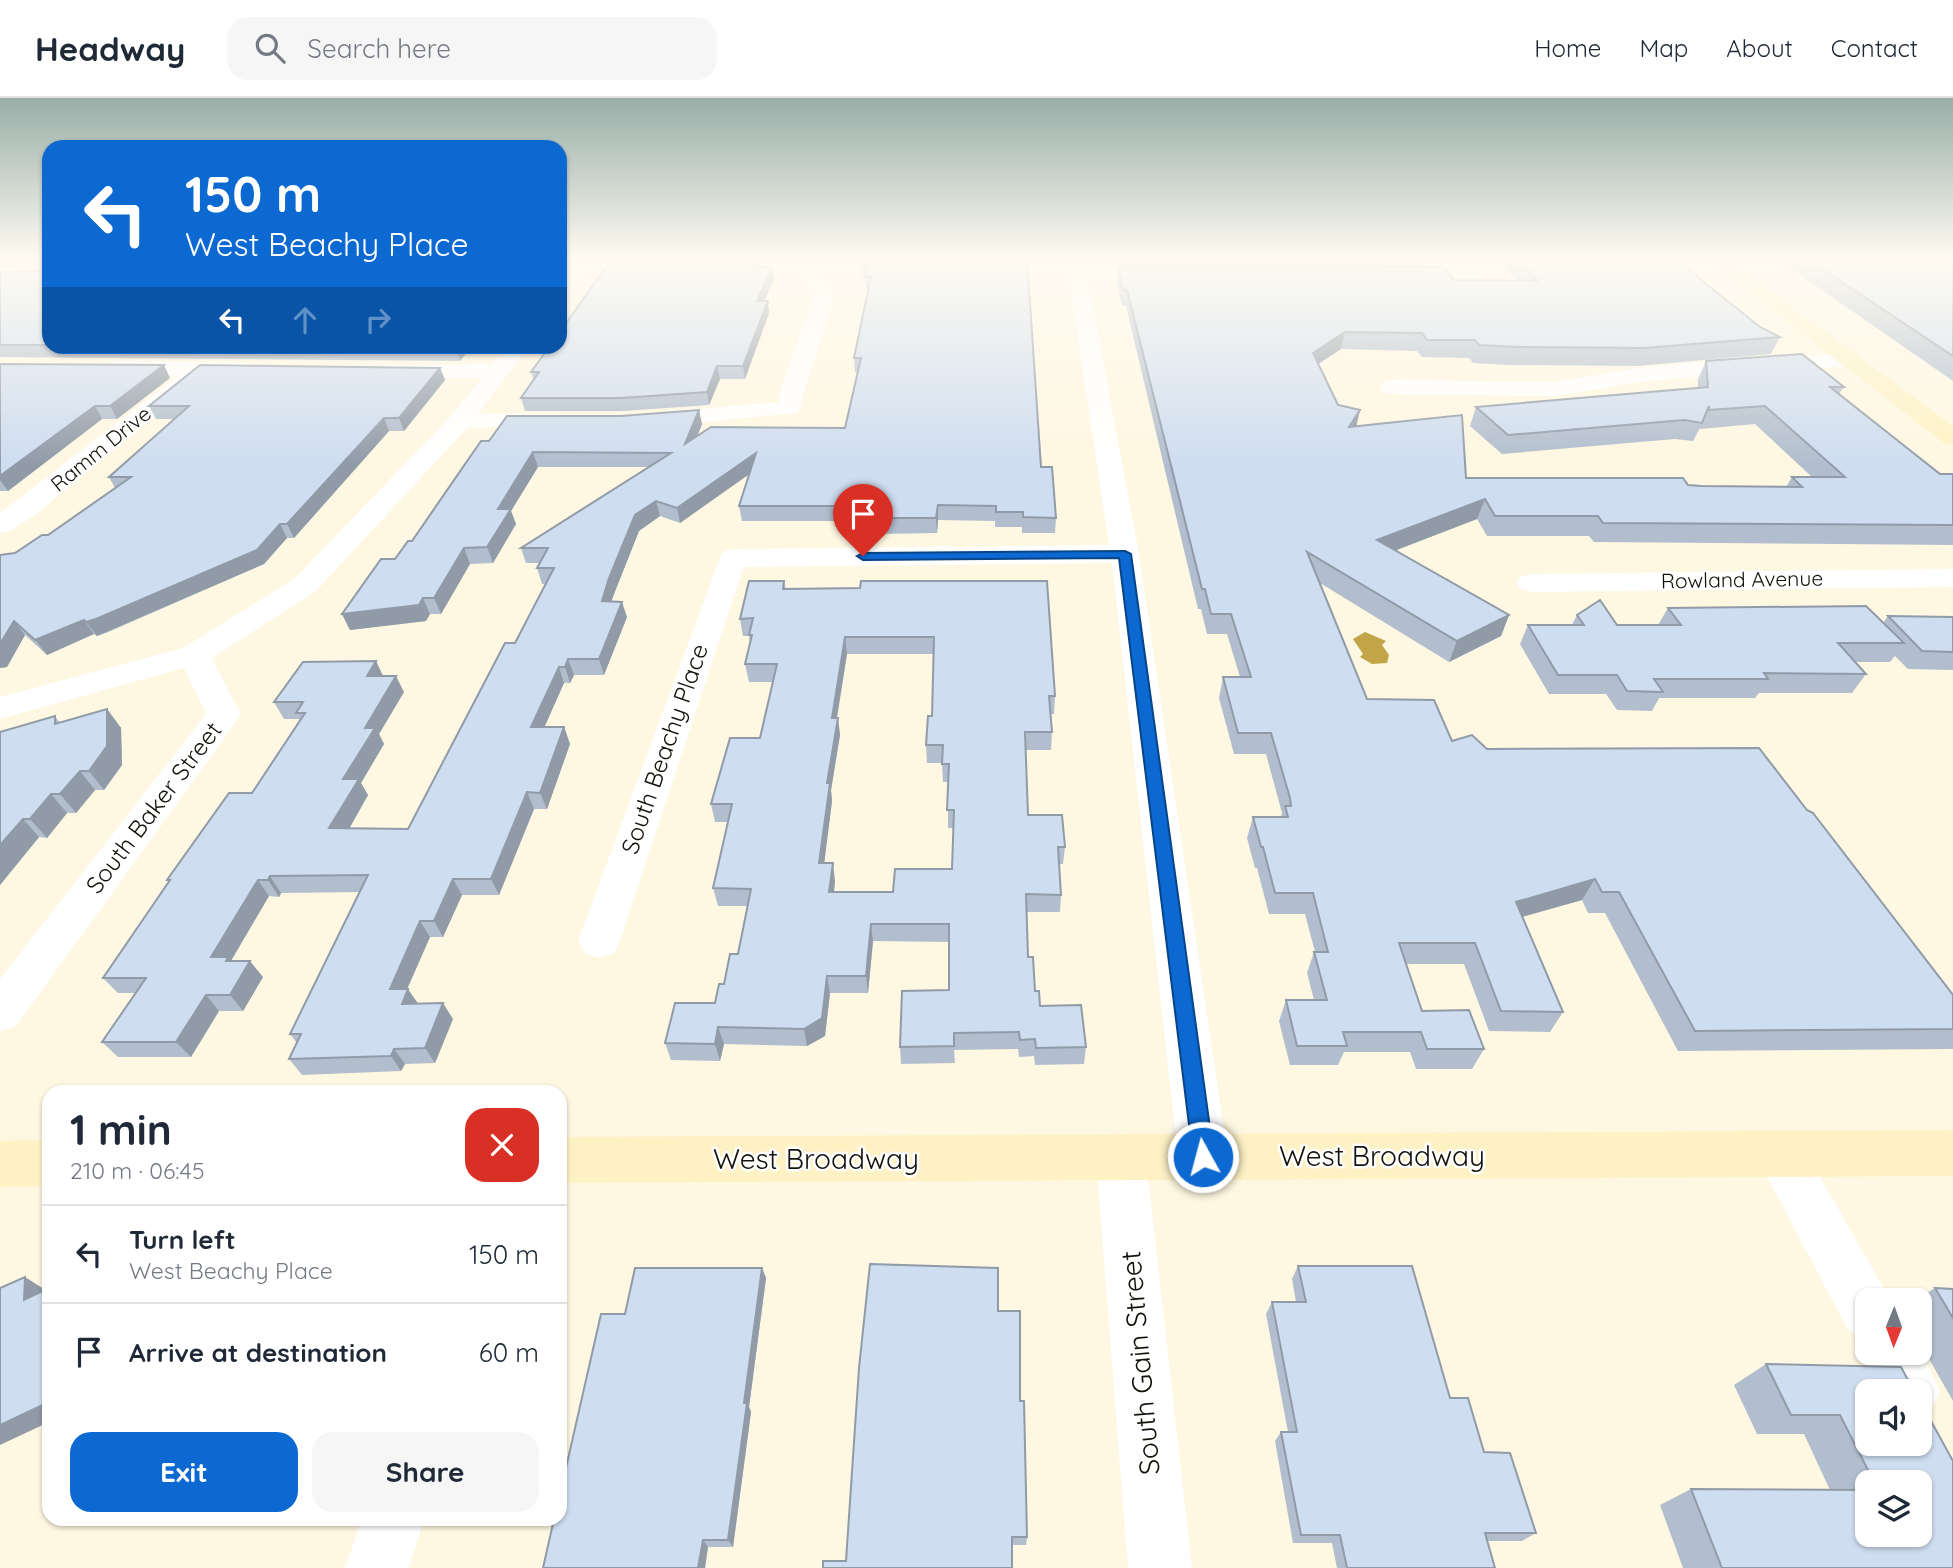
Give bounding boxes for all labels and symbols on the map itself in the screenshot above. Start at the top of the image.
street label: Ramm Drive [45,400,156,497]
pin [833,484,893,556]
street label: Rowland Avenue [1661,565,1823,593]
street label: South Beachy Place [614,640,714,858]
street label: South Baker Street [79,716,228,899]
position arrow [1166,1120,1240,1194]
street label: West Broadway [1279,1138,1485,1173]
street label: West Broadway [713,1141,919,1176]
street label: South Gain Street [1112,1250,1167,1477]
north arrow [1855,1288,1932,1365]

